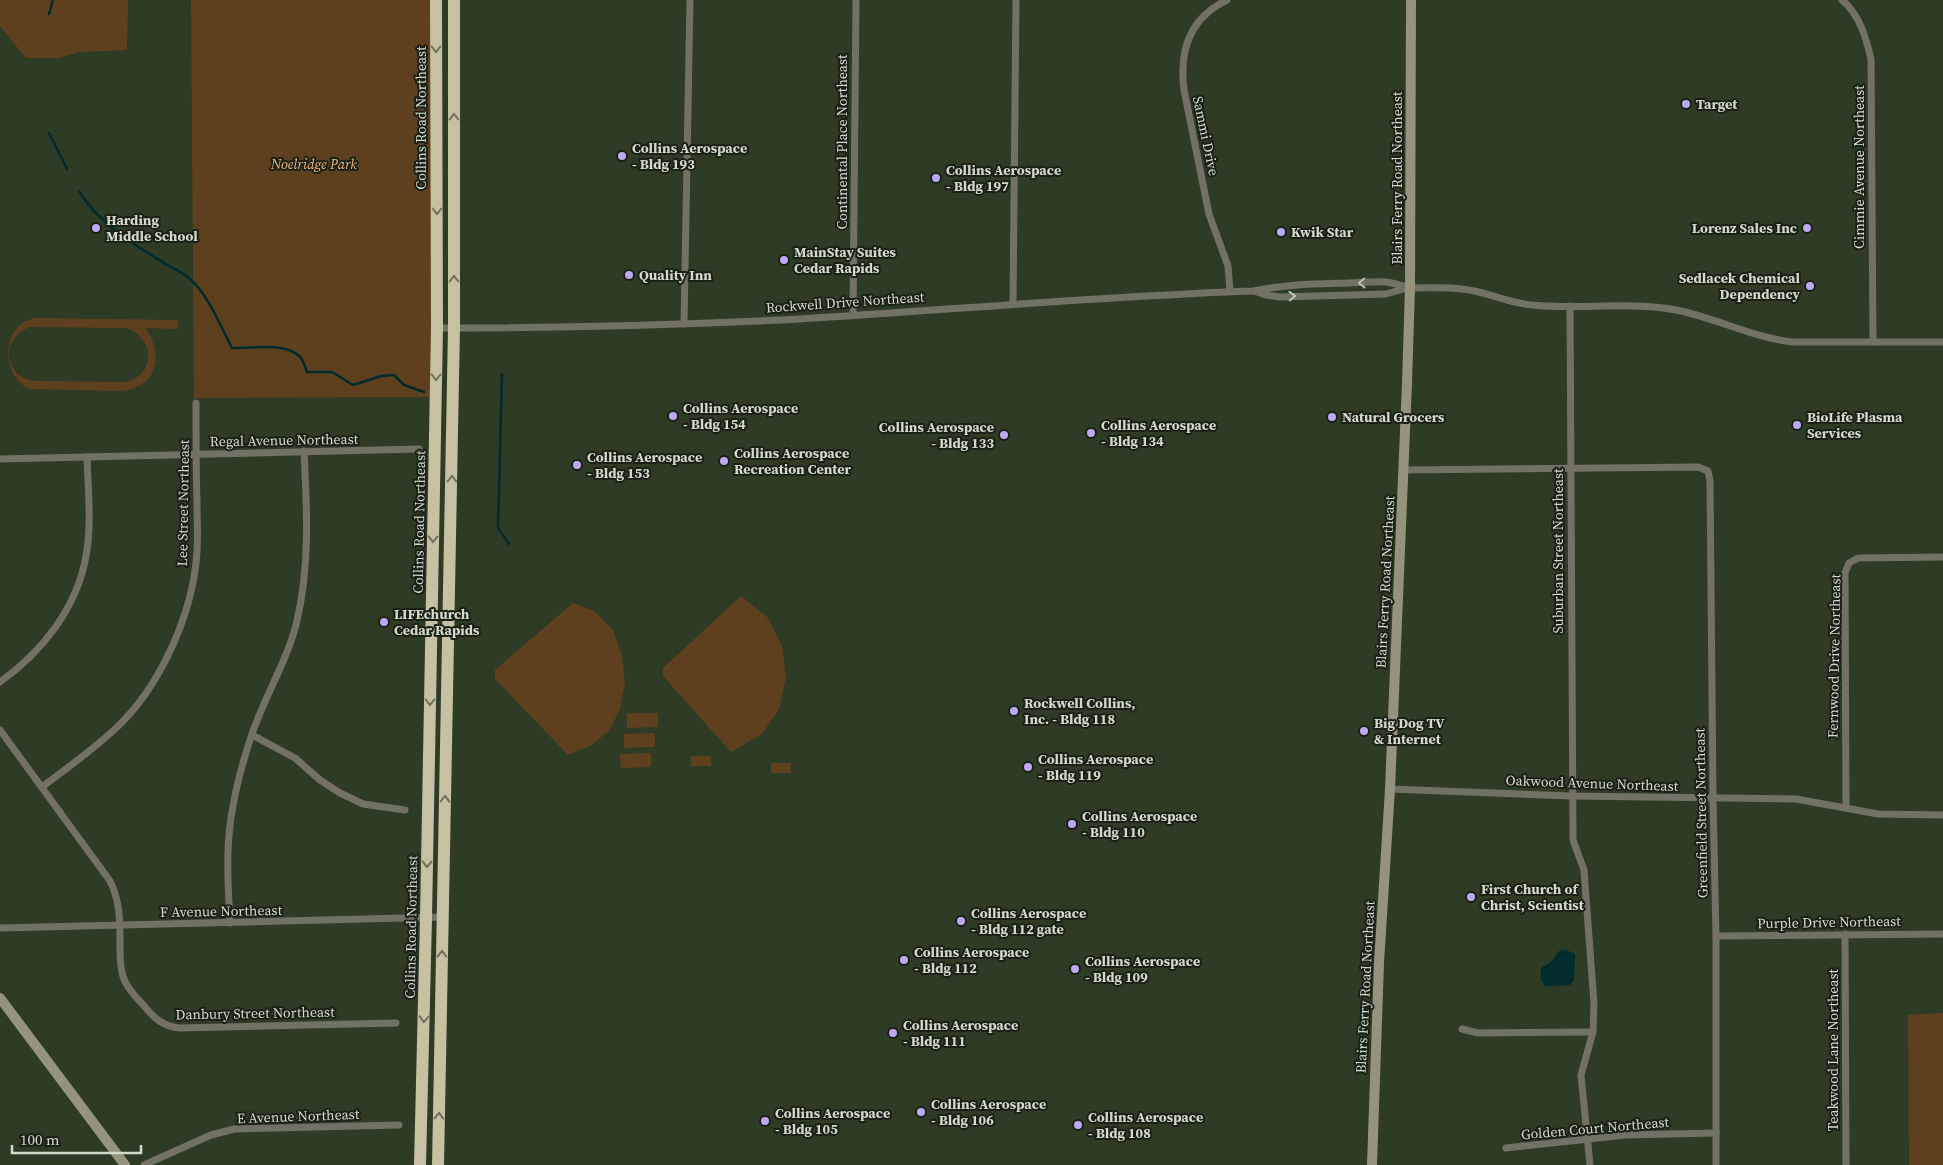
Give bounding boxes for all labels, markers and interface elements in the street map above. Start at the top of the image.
one-way arrow [431,45,441,53]
street label: Collins Road Northeast [411,46,431,190]
street label: Continental Place Northeast [832,54,852,230]
street label: Cimmie Avenue Northeast [1849,85,1869,249]
street label: Blairs Ferry Road Northeast [1387,91,1407,264]
street label: Sammi Drive [1188,94,1224,178]
place label: Target [1696,94,1738,114]
marker: Target [1680,98,1692,110]
one-way arrow [449,112,459,120]
place label: Collins Aerospace - Bldg 193 [632,138,747,174]
marker: Collins Aerospace - Bldg 193 [616,150,628,162]
park label: Noelridge Park [270,154,357,174]
place label: Collins Aerospace - Bldg 197 [946,160,1061,196]
marker: Collins Aerospace - Bldg 197 [930,172,942,184]
one-way arrow [432,208,442,215]
place label: Harding Middle School [106,210,198,246]
place label: Lorenz Sales Inc [1692,218,1797,238]
marker: Harding Middle School [90,222,102,234]
place label: Kwik Star [1291,222,1354,242]
marker: Lorenz Sales Inc [1801,222,1813,234]
marker: Kwik Star [1275,226,1287,238]
place label: MainStay Suites Cedar Rapids [794,242,896,278]
marker: MainStay Suites Cedar Rapids [778,254,790,266]
place label: Quality Inn [639,265,712,285]
place label: Sedlacek Chemical Dependency [1679,268,1801,304]
marker: Quality Inn [623,269,635,281]
one-way arrow [449,275,459,282]
one-way arrow [1357,278,1365,288]
marker: Sedlacek Chemical Dependency [1804,280,1816,292]
street label: Rockwell Drive Northeast [765,286,925,318]
one-way arrow [1288,291,1296,302]
one-way arrow [431,373,441,381]
place label: Collins Aerospace - Bldg 154 [683,398,798,434]
place label: Natural Grocers [1342,407,1445,427]
place label: BioLife Plasma Services [1807,407,1903,443]
marker: Collins Aerospace - Bldg 154 [667,410,679,422]
marker: Natural Grocers [1326,411,1338,423]
place label: Collins Aerospace - Bldg 134 [1101,415,1216,451]
place label: Collins Aerospace - Bldg 133 [879,417,994,453]
marker: BioLife Plasma Services [1791,419,1803,431]
marker: Collins Aerospace - Bldg 134 [1085,427,1097,439]
street label: Regal Avenue Northeast [210,429,359,451]
marker: Collins Aerospace - Bldg 133 [998,429,1010,441]
street label: Lee Street Northeast [172,439,194,567]
place label: Collins Aerospace Recreation Center [734,443,852,479]
place label: Collins Aerospace - Bldg 153 [587,447,702,483]
street label: Collins Road Northeast [408,450,430,594]
marker: Collins Aerospace Recreation Center [718,455,730,467]
marker: Collins Aerospace - Bldg 153 [571,459,583,471]
street label: Suburban Street Northeast [1548,468,1568,634]
one-way arrow [447,475,457,482]
street label: Blairs Ferry Road Northeast [1370,495,1400,669]
one-way arrow [428,536,438,543]
street label: Fernwood Drive Northeast [1823,573,1845,738]
place label: LIFEchurch Cedar Rapids [394,604,480,640]
marker: LIFEchurch Cedar Rapids [378,616,390,628]
place label: Rockwell Collins, Inc. - Bldg 118 [1024,693,1135,729]
one-way arrow [425,698,435,706]
marker: Rockwell Collins, Inc. - Bldg 118 [1008,705,1020,717]
place label: Big Dog TV & Internet [1374,713,1445,749]
marker: Big Dog TV & Internet [1358,725,1370,737]
street label: Greenfield Street Northeast [1690,727,1712,898]
place label: Collins Aerospace - Bldg 119 [1038,749,1153,785]
marker: Collins Aerospace - Bldg 119 [1022,761,1034,773]
street label: Oakwood Avenue Northeast [1505,770,1679,796]
one-way arrow [440,794,451,802]
place label: Collins Aerospace - Bldg 110 [1082,806,1197,842]
marker: Collins Aerospace - Bldg 110 [1066,818,1078,830]
street label: Collins Road Northeast [400,855,422,999]
one-way arrow [422,860,432,868]
place label: First Church of Christ, Scientist [1481,879,1585,915]
marker: First Church of Christ, Scientist [1465,891,1477,903]
street label: F Avenue Northeast [160,900,283,922]
street label: Blairs Ferry Road Northeast [1350,900,1380,1074]
place label: Collins Aerospace - Bldg 112 gate [971,903,1086,939]
street label: Purple Drive Northeast [1757,911,1901,933]
marker: Collins Aerospace - Bldg 112 gate [955,915,967,927]
place label: Collins Aerospace - Bldg 112 [914,942,1029,978]
one-way arrow [437,950,447,958]
place label: Collins Aerospace - Bldg 109 [1085,951,1200,987]
marker: Collins Aerospace - Bldg 112 [898,954,910,966]
marker: Collins Aerospace - Bldg 109 [1069,963,1081,975]
street label: Teakwood Lane Northeast [1823,968,1843,1131]
street label: Danbury Street Northeast [175,1002,335,1024]
place label: Collins Aerospace - Bldg 111 [903,1015,1018,1051]
one-way arrow [418,1016,429,1024]
marker: Collins Aerospace - Bldg 111 [887,1027,899,1039]
place label: Collins Aerospace - Bldg 106 [931,1094,1046,1130]
place label: Collins Aerospace - Bldg 105 [775,1103,890,1139]
street label: E Avenue Northeast [236,1104,360,1128]
marker: Collins Aerospace - Bldg 106 [915,1106,927,1118]
place label: Collins Aerospace - Bldg 108 [1088,1107,1203,1143]
one-way arrow [434,1112,444,1120]
street label: Golden Court Northeast [1520,1112,1670,1144]
marker: Collins Aerospace - Bldg 105 [759,1115,771,1127]
marker: Collins Aerospace - Bldg 108 [1072,1119,1084,1131]
scale bar [12,1122,141,1154]
text: 100 m [20,1129,60,1150]

